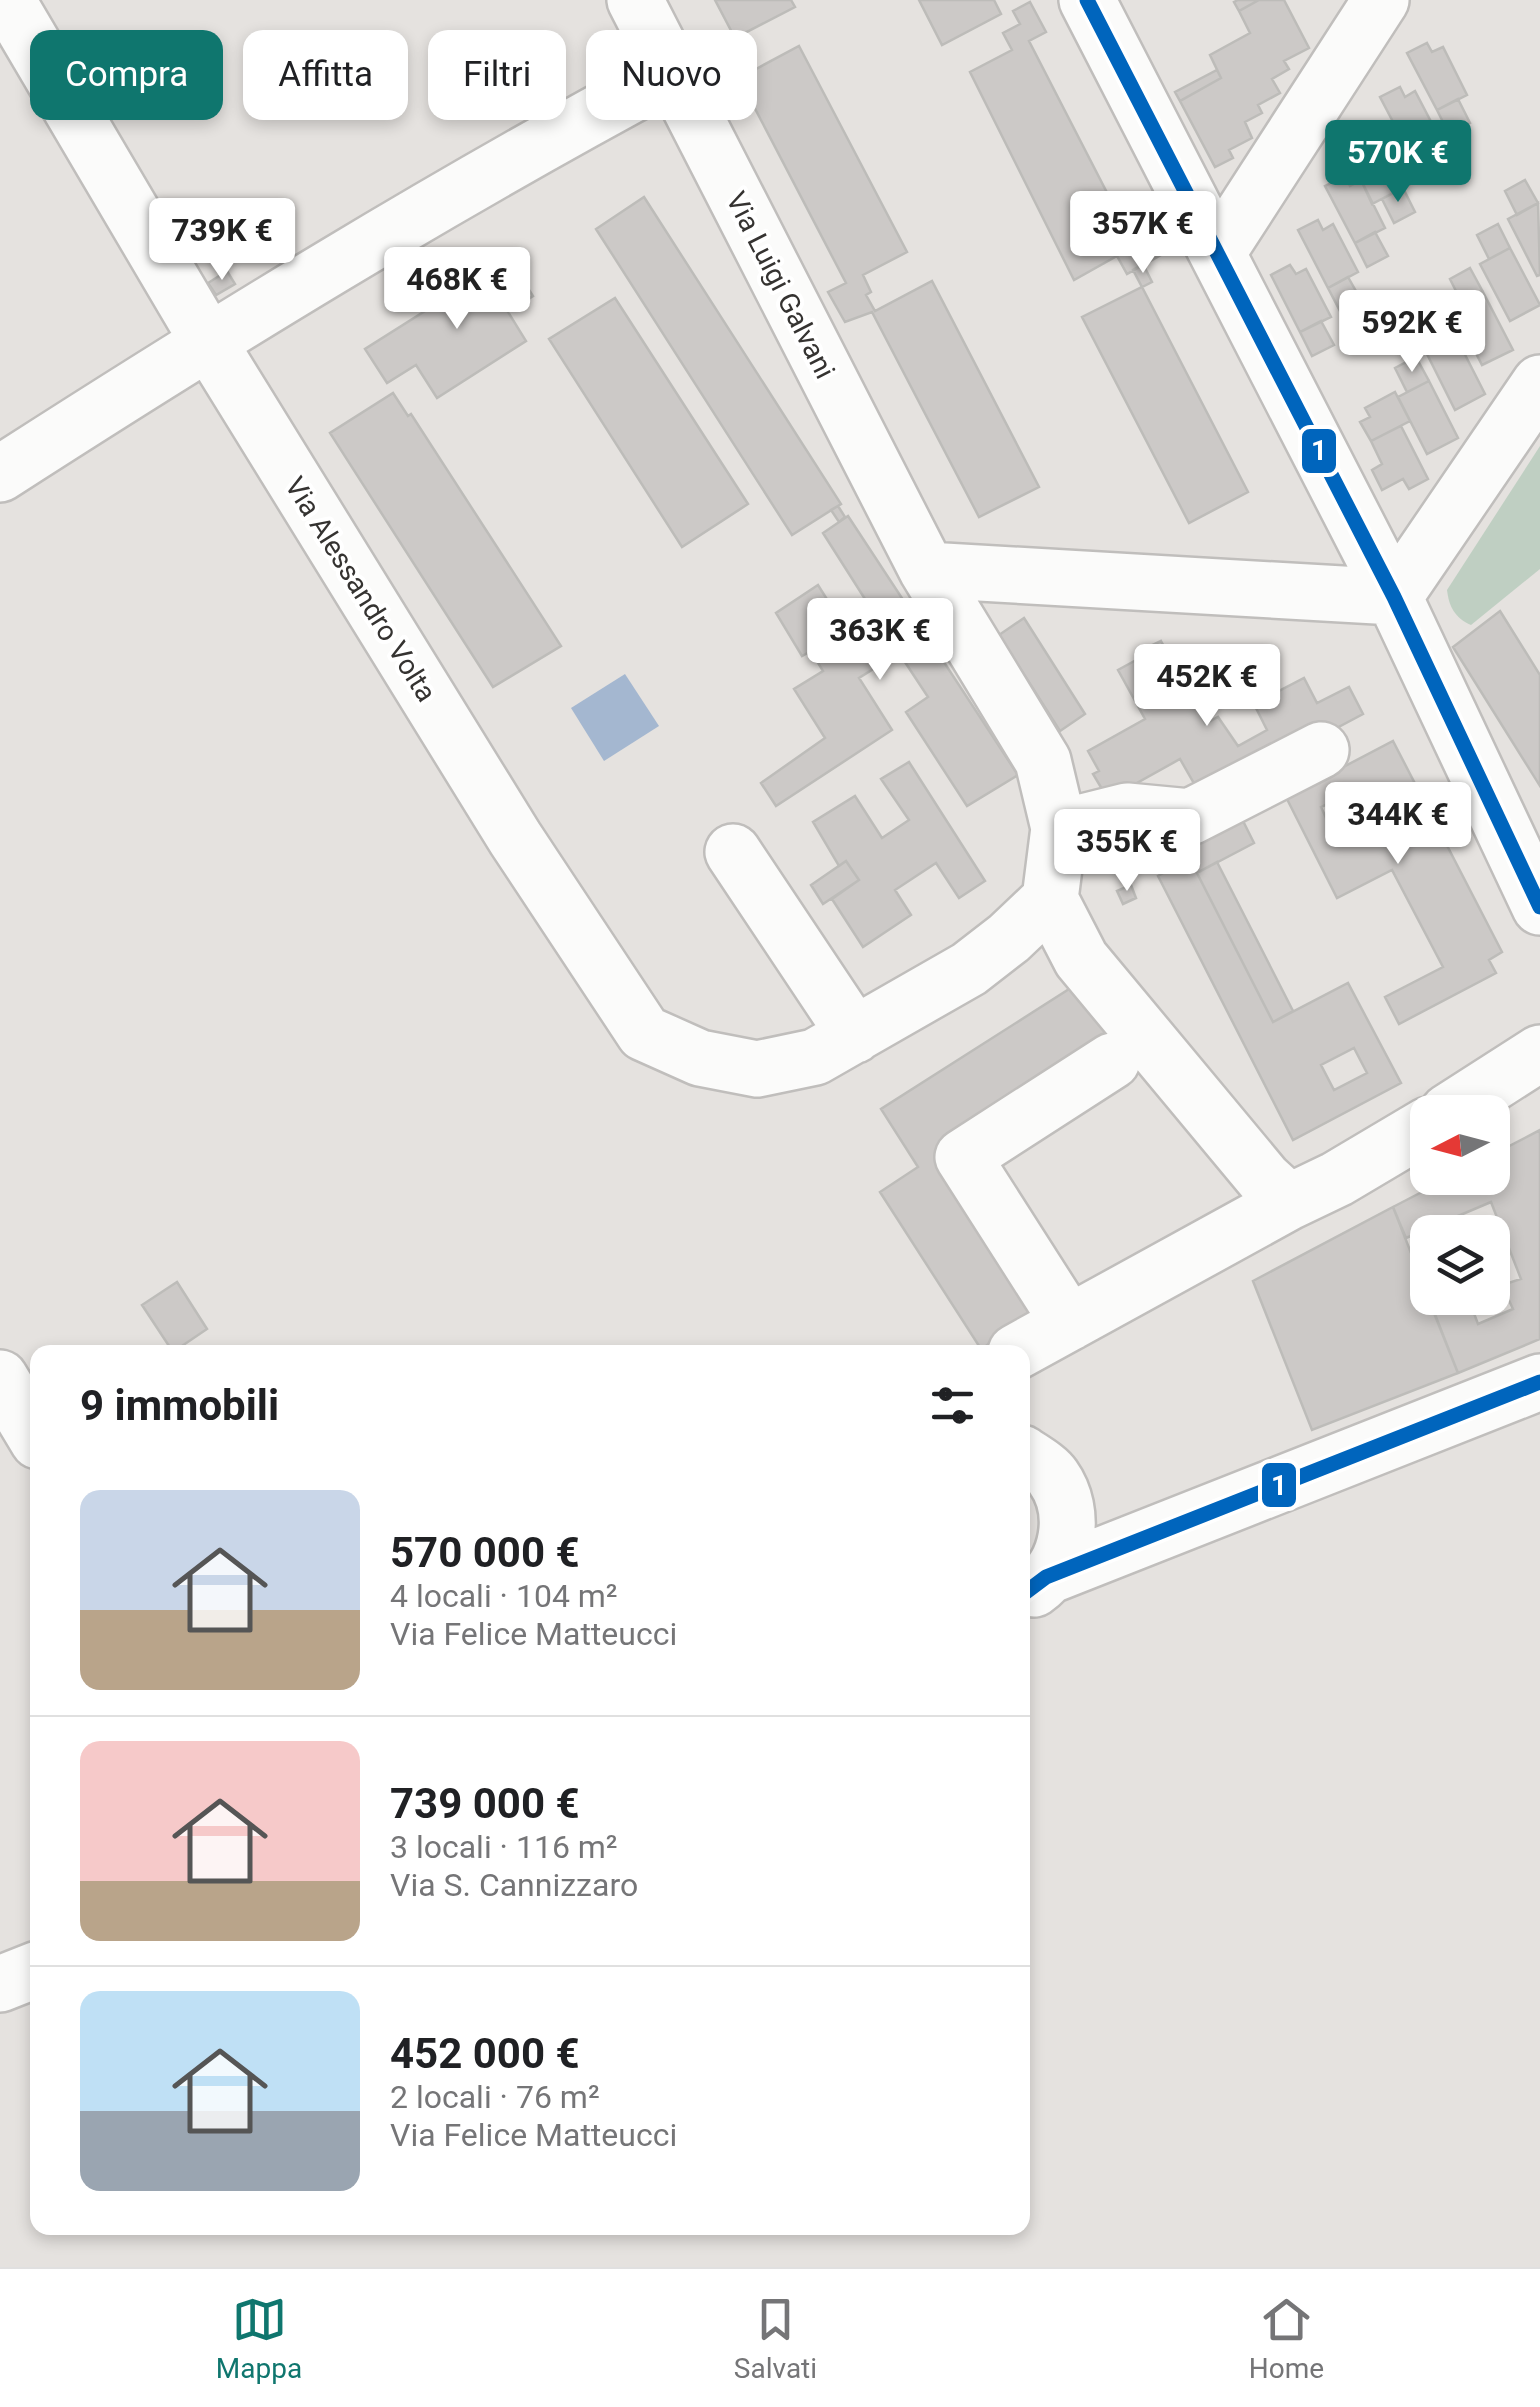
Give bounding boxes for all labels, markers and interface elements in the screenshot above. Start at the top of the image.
chip: Compra [30,30,223,120]
chip: Affitta [243,30,408,120]
chip: Filtri [428,30,566,120]
chip: Nuovo [586,30,757,120]
pin: 570K € [1317,120,1479,205]
text: 570K € [1347,133,1449,171]
street label: Via Luigi Galvani [719,186,842,384]
pin: 357K € [1062,191,1224,276]
pin: 739K € [141,198,303,283]
text: 357K € [1092,204,1194,242]
text: 739K € [171,211,273,249]
pin: 468K € [376,247,538,332]
text: 468K € [406,260,508,298]
pin: 592K € [1331,290,1493,375]
text: 592K € [1361,303,1463,341]
line badge: 1 [1300,427,1338,475]
text: 1 [1311,434,1327,467]
street label: Via Alessandro Volta [278,471,443,708]
pin: 363K € [799,598,961,683]
text: 363K € [829,611,931,649]
pin: 452K € [1126,644,1288,729]
text: 452K € [1156,657,1258,695]
pin: 344K € [1317,782,1479,867]
text: 344K € [1347,795,1449,833]
pin: 355K € [1046,809,1208,894]
text: 355K € [1076,822,1178,860]
north arrow [1410,1095,1510,1195]
map controls [1410,1095,1510,1315]
button: layers [1410,1215,1510,1315]
icon: filters [925,1378,980,1433]
text: 9 immobili [80,1381,279,1430]
line badge: 1 [1260,1461,1298,1509]
text: 1 [1271,1469,1287,1502]
text: 570 000 € [390,1528,580,1577]
icon: home [160,1530,280,1650]
text: 4 locali · 104 m² [390,1577,618,1615]
text: Via Felice Matteucci [390,1615,677,1653]
text: 739 000 € [390,1779,580,1828]
icon: home [160,1781,280,1901]
text: 3 locali · 116 m² [390,1828,618,1866]
text: Via S. Cannizzaro [390,1866,638,1904]
text: 452 000 € [390,2029,580,2078]
icon: home [160,2031,280,2151]
text: 2 locali · 76 m² [390,2078,600,2116]
text: Via Felice Matteucci [390,2116,677,2154]
tab: Mappa [216,2292,302,2385]
tab: Salvati [734,2292,817,2385]
tab: Home [1249,2292,1324,2385]

